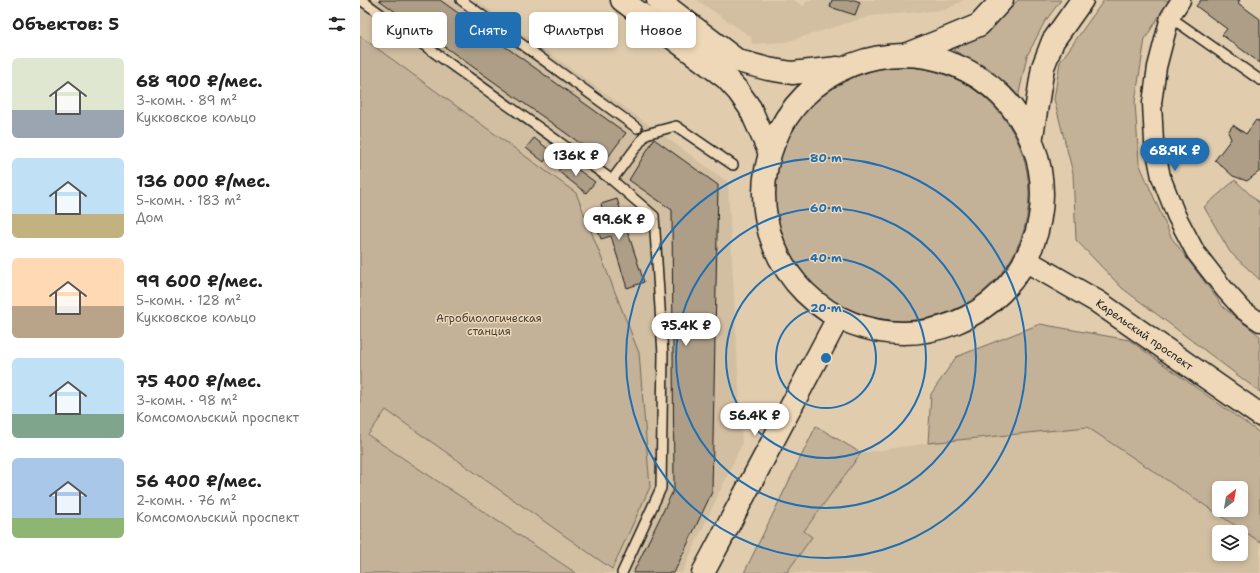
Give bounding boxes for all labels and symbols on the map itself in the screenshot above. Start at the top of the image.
pin: 68.9K ₽ [1138,138,1212,172]
pin: 136K ₽ [543,143,609,177]
text: 80 m [810,150,842,166]
text: 60 m [810,200,842,216]
pin: 99.6K ₽ [582,207,656,241]
text: 40 m [810,250,842,266]
street label: Карельский проспект [1093,296,1196,374]
text: 20 m [810,300,842,316]
park label: Агробиологическая станция [436,311,542,339]
pin: 75.4K ₽ [649,313,723,347]
centre of rings [819,351,833,365]
pin: 56.4K ₽ [718,403,792,437]
north arrow [1212,481,1248,517]

